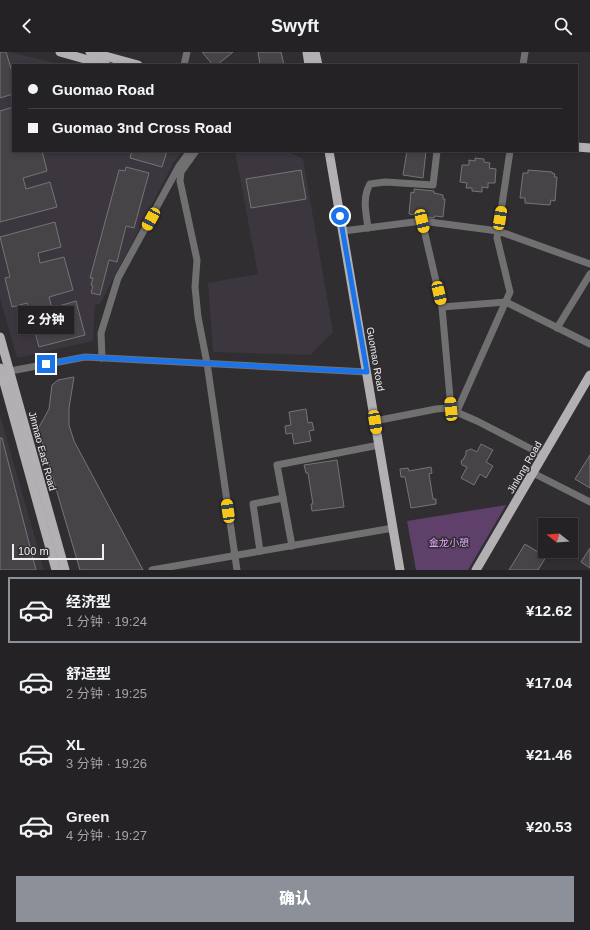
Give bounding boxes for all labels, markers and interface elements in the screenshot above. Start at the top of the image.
icon: back [16,15,38,37]
icon: search [552,15,574,37]
text: Swyft [271,16,319,36]
text: Guomao Road [52,81,155,98]
text: Guomao 3nd Cross Road [52,119,232,136]
car [492,205,508,231]
car [140,206,162,232]
route start [331,207,349,225]
car [413,208,431,234]
car [430,280,448,306]
callout: 2 分钟 [18,306,74,334]
text: 2 分钟 [28,312,64,327]
street label: Guomao Road [364,326,387,392]
route end [37,355,55,373]
car [444,397,458,421]
car [367,409,383,435]
street label: Jinmao East Road [27,410,58,492]
street label: Jinlong Road [505,439,544,495]
car [220,498,236,524]
north arrow [538,518,578,558]
map controls [538,518,578,558]
park label: 金龙小憩 [429,537,469,548]
scale bar [12,542,104,561]
text: 100 m [18,545,49,557]
icon: car [18,592,54,628]
text: 经济型 [66,593,111,610]
text: ¥12.62 [526,602,572,619]
text: 1 分钟 · 19:24 [66,614,147,629]
icon: car [18,664,54,700]
text: 舒适型 [66,665,111,682]
text: ¥17.04 [526,674,572,691]
text: 2 分钟 · 19:25 [66,686,147,701]
icon: car [18,736,54,772]
text: XL [66,736,85,753]
text: ¥21.46 [526,746,572,763]
text: 3 分钟 · 19:26 [66,756,147,771]
icon: car [18,808,54,844]
text: Green [66,808,109,825]
text: ¥20.53 [526,818,572,835]
text: 4 分钟 · 19:27 [66,828,147,843]
button: 确认 [16,876,574,922]

